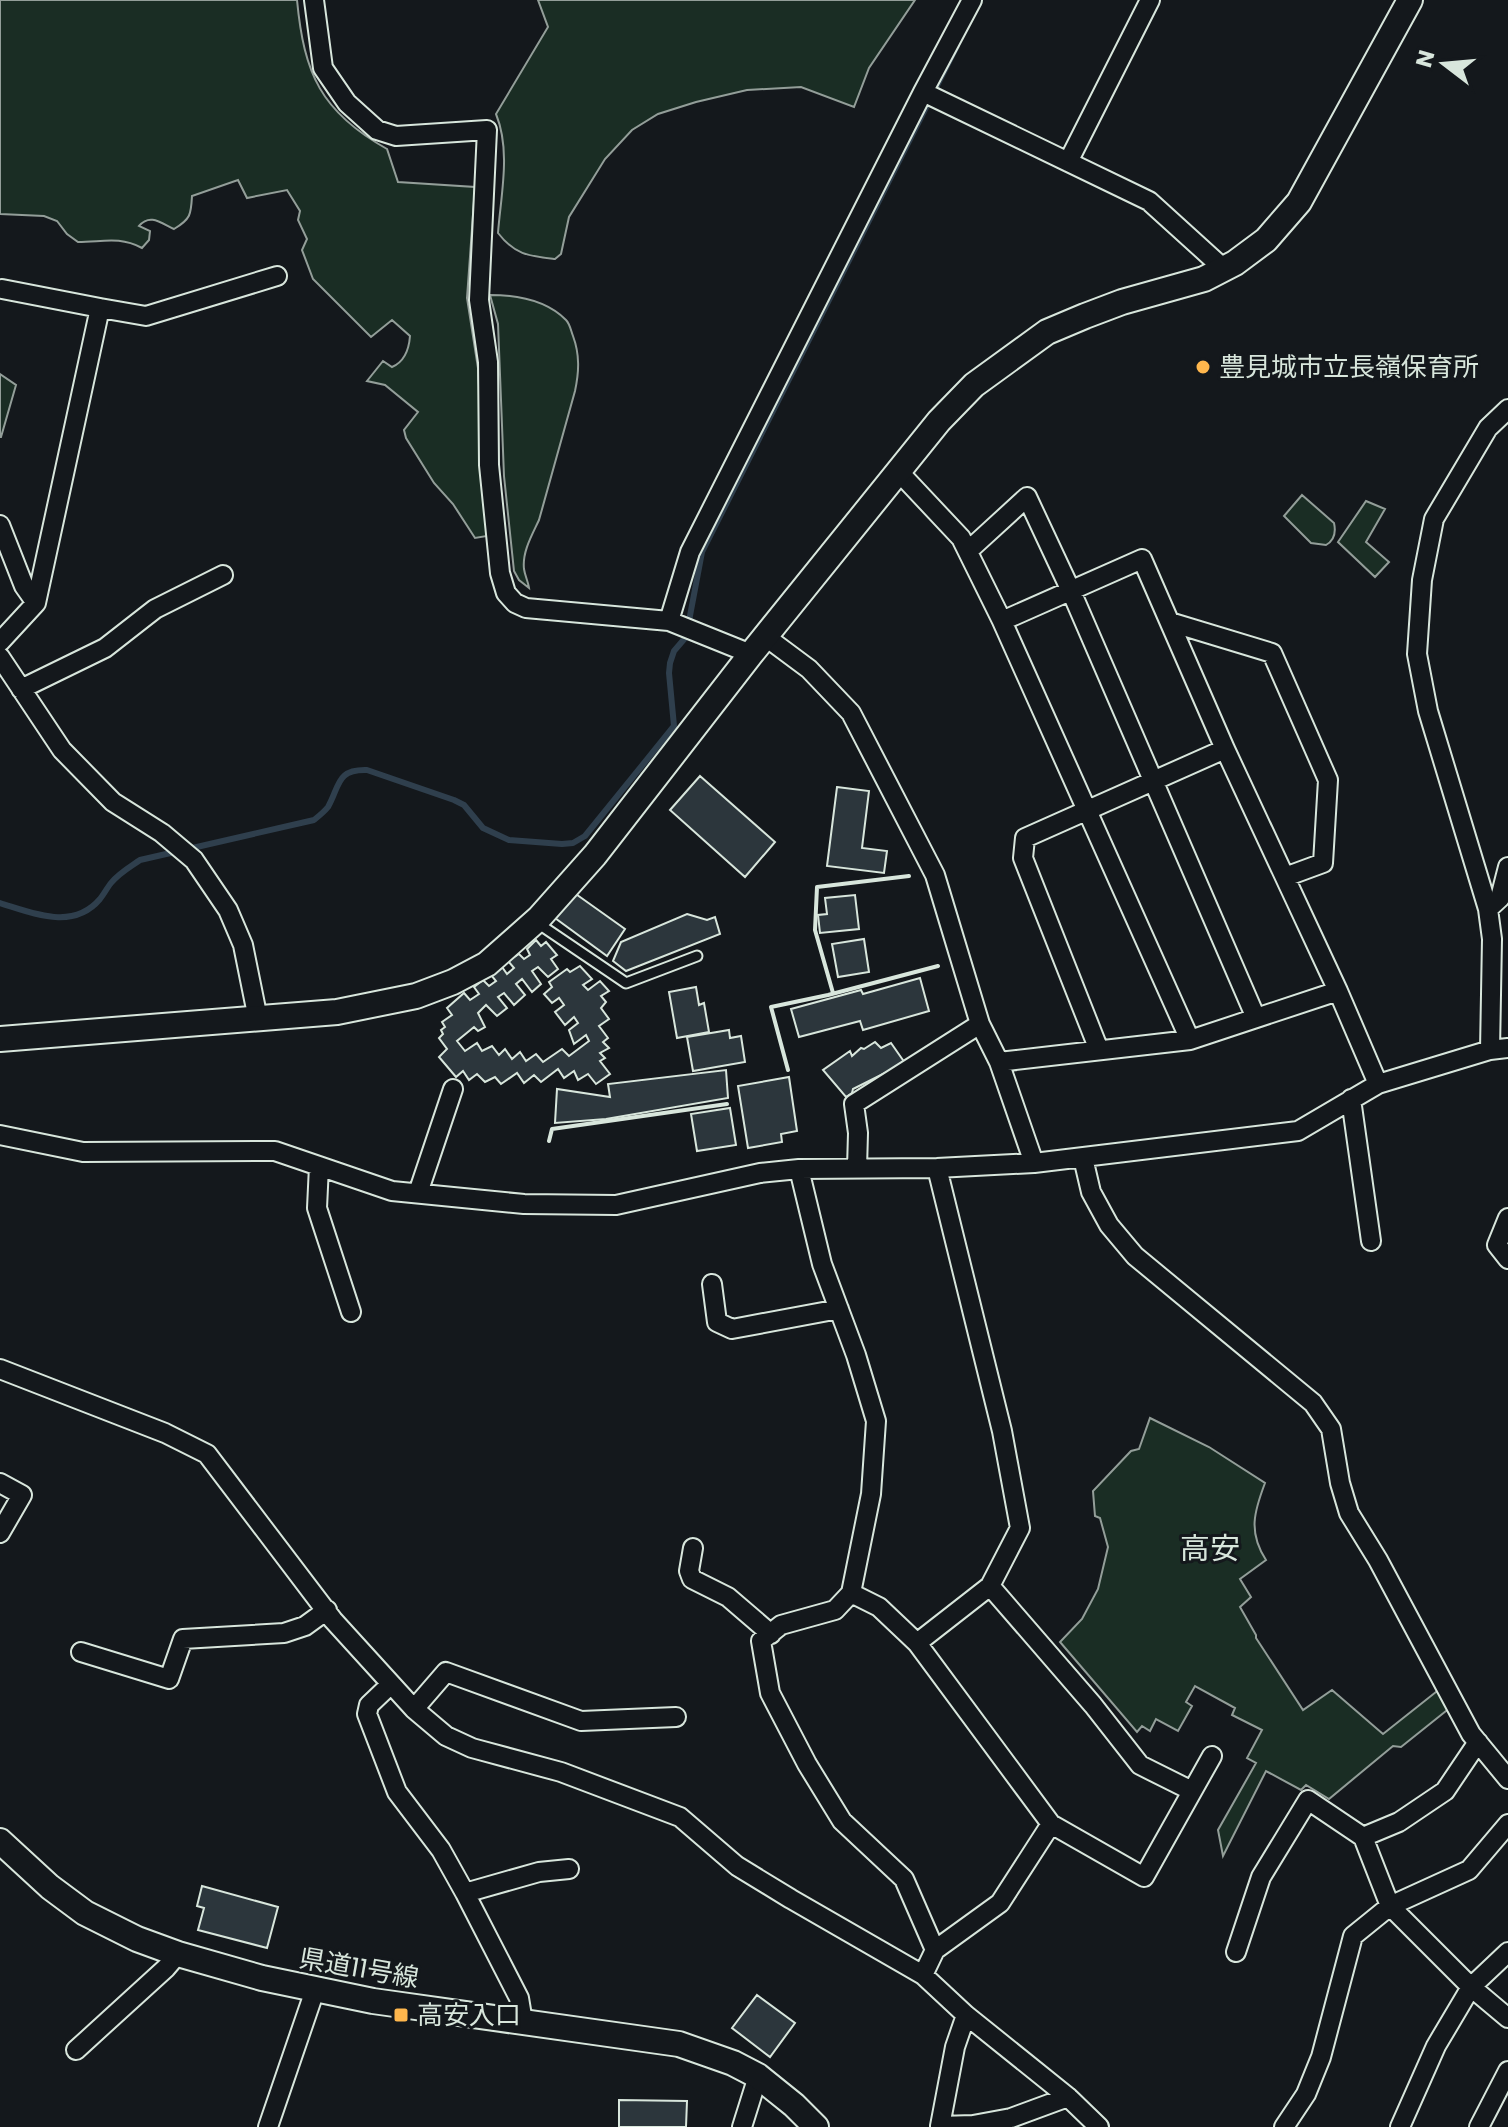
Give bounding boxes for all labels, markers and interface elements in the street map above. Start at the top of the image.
north arrow [1404,24,1484,104]
text: N [1408,46,1442,71]
place label: 豊見城市立長嶺保育所 [1219,349,1479,385]
marker: 豊見城市立長嶺保育所 [1194,358,1212,376]
district label: 高安 [1180,1527,1240,1570]
street label: 県道11号線 [296,1940,422,1996]
place label: 高安入口 [417,1997,521,2033]
marker: 高安入口 [392,2006,410,2024]

